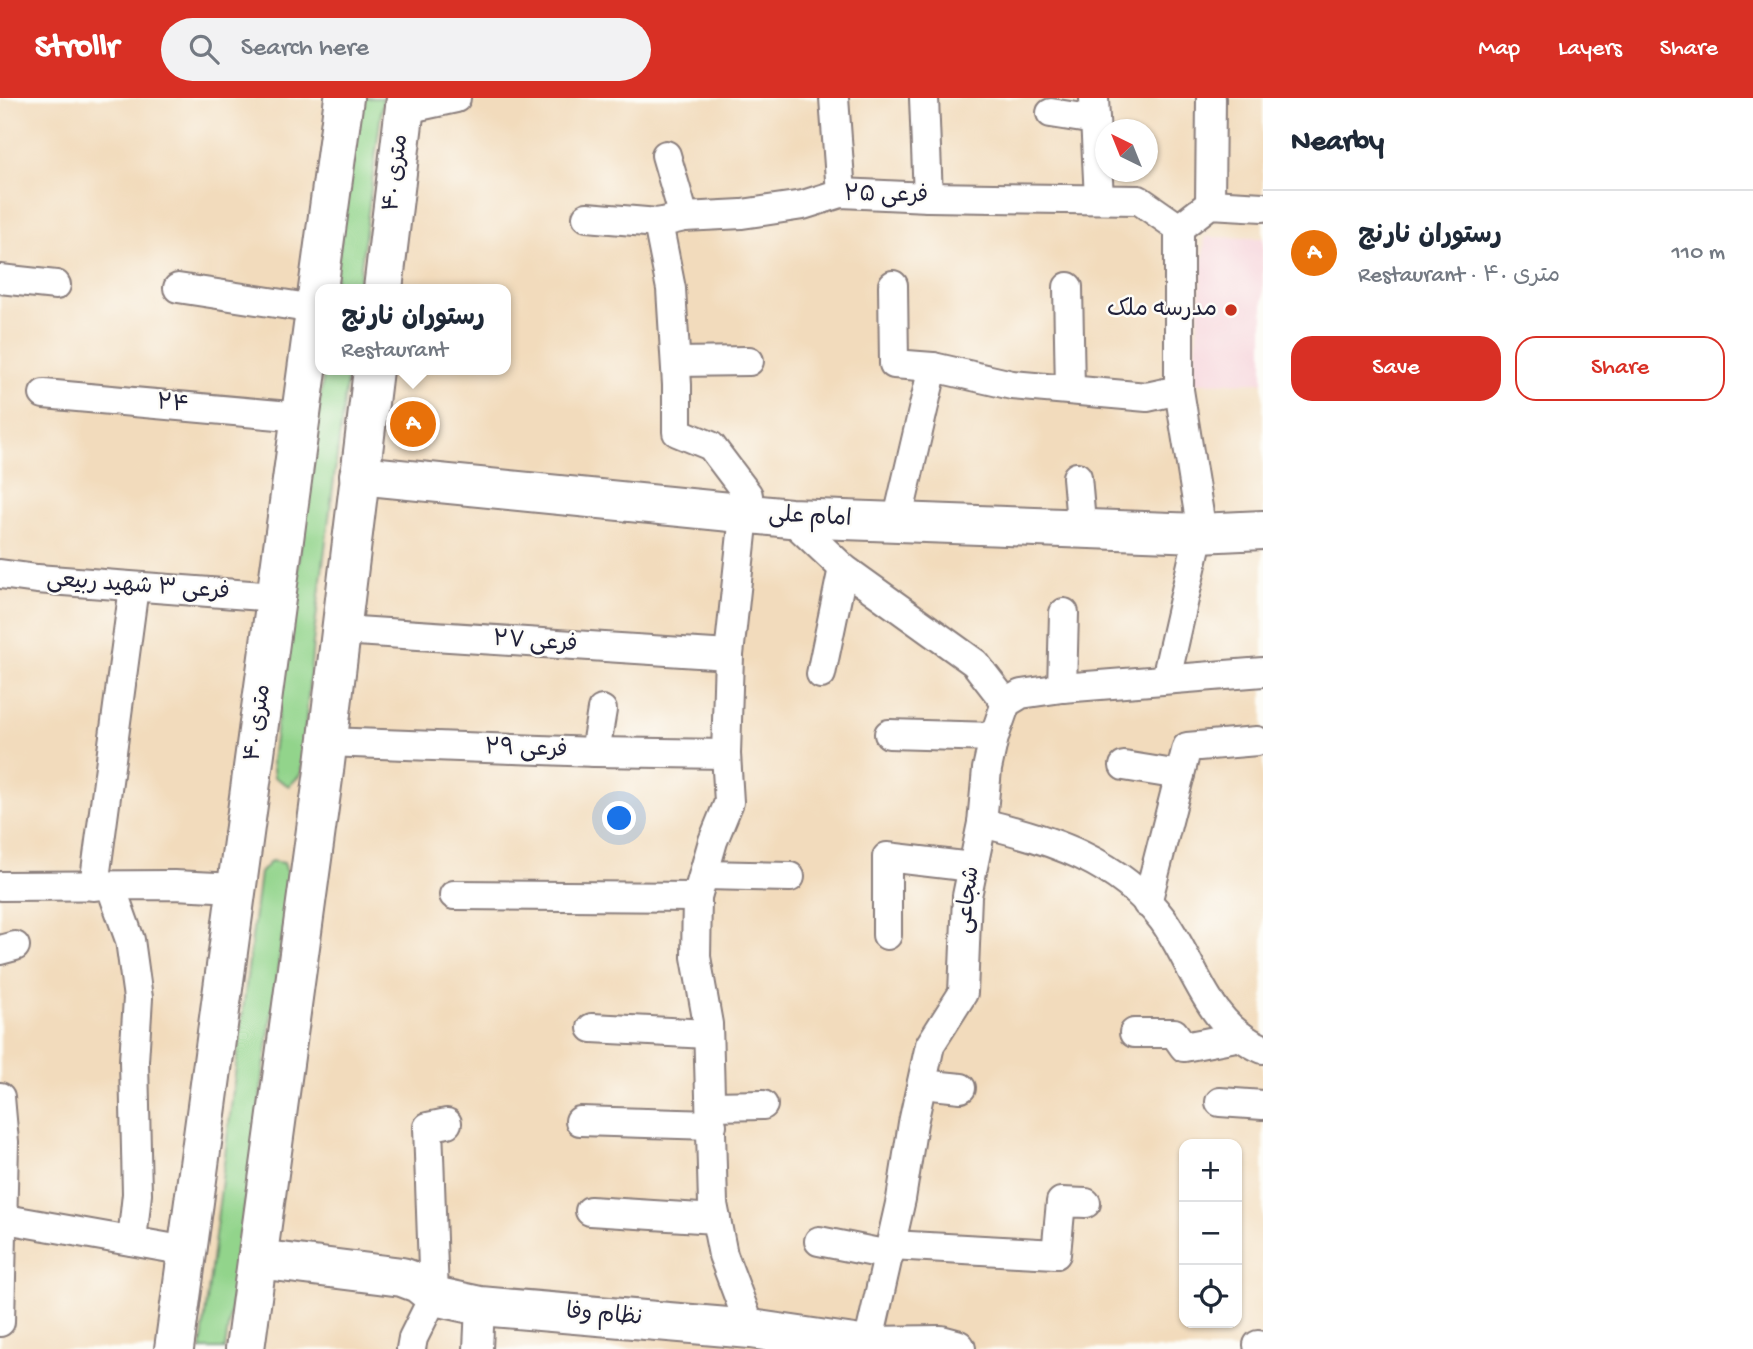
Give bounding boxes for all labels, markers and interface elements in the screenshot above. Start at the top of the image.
search box [161,18,651,81]
text: Strollr [35,30,119,68]
icon: search [185,30,223,68]
text: Search here [241,34,369,65]
text: Map [1478,35,1520,64]
text: Layers [1558,35,1622,64]
text: Share [1660,35,1718,64]
north arrow [1095,119,1158,182]
text: Nearby [1291,126,1384,161]
street label: ۴۰ متری [379,133,415,213]
street label: فرعی ۲۵ [844,182,928,210]
text: رستوران نارنج [1358,222,1502,253]
text: A [1307,240,1321,267]
text: 110 m [1672,240,1725,267]
text: Restaurant · ۴۰ متری [1358,263,1560,290]
popup [315,284,511,375]
place label: مدرسه ملک [1107,297,1217,324]
marker: مدرسه ملک [1223,302,1239,318]
text: رستوران نارنج [341,304,485,335]
button: Save [1291,336,1501,401]
button: Share [1515,336,1725,401]
text: Restaurant [341,338,448,365]
street label: ۲۴ [155,390,191,420]
pin: A [390,398,436,450]
street label: امام علی [768,502,852,535]
street label: فرعی ۳ شهید ربیعی [46,567,230,607]
street label: فرعی ۲۷ [492,627,578,659]
street label: ۴۰ متری [240,683,278,763]
street label: فرعی ۲۹ [484,735,568,765]
your location [602,801,636,835]
street label: شجاعی [951,865,987,935]
map controls [1179,1139,1242,1328]
button: + [1179,1139,1242,1202]
button: − [1179,1202,1242,1265]
button: locate [1179,1265,1242,1328]
street label: نظام وفا [565,1299,643,1334]

